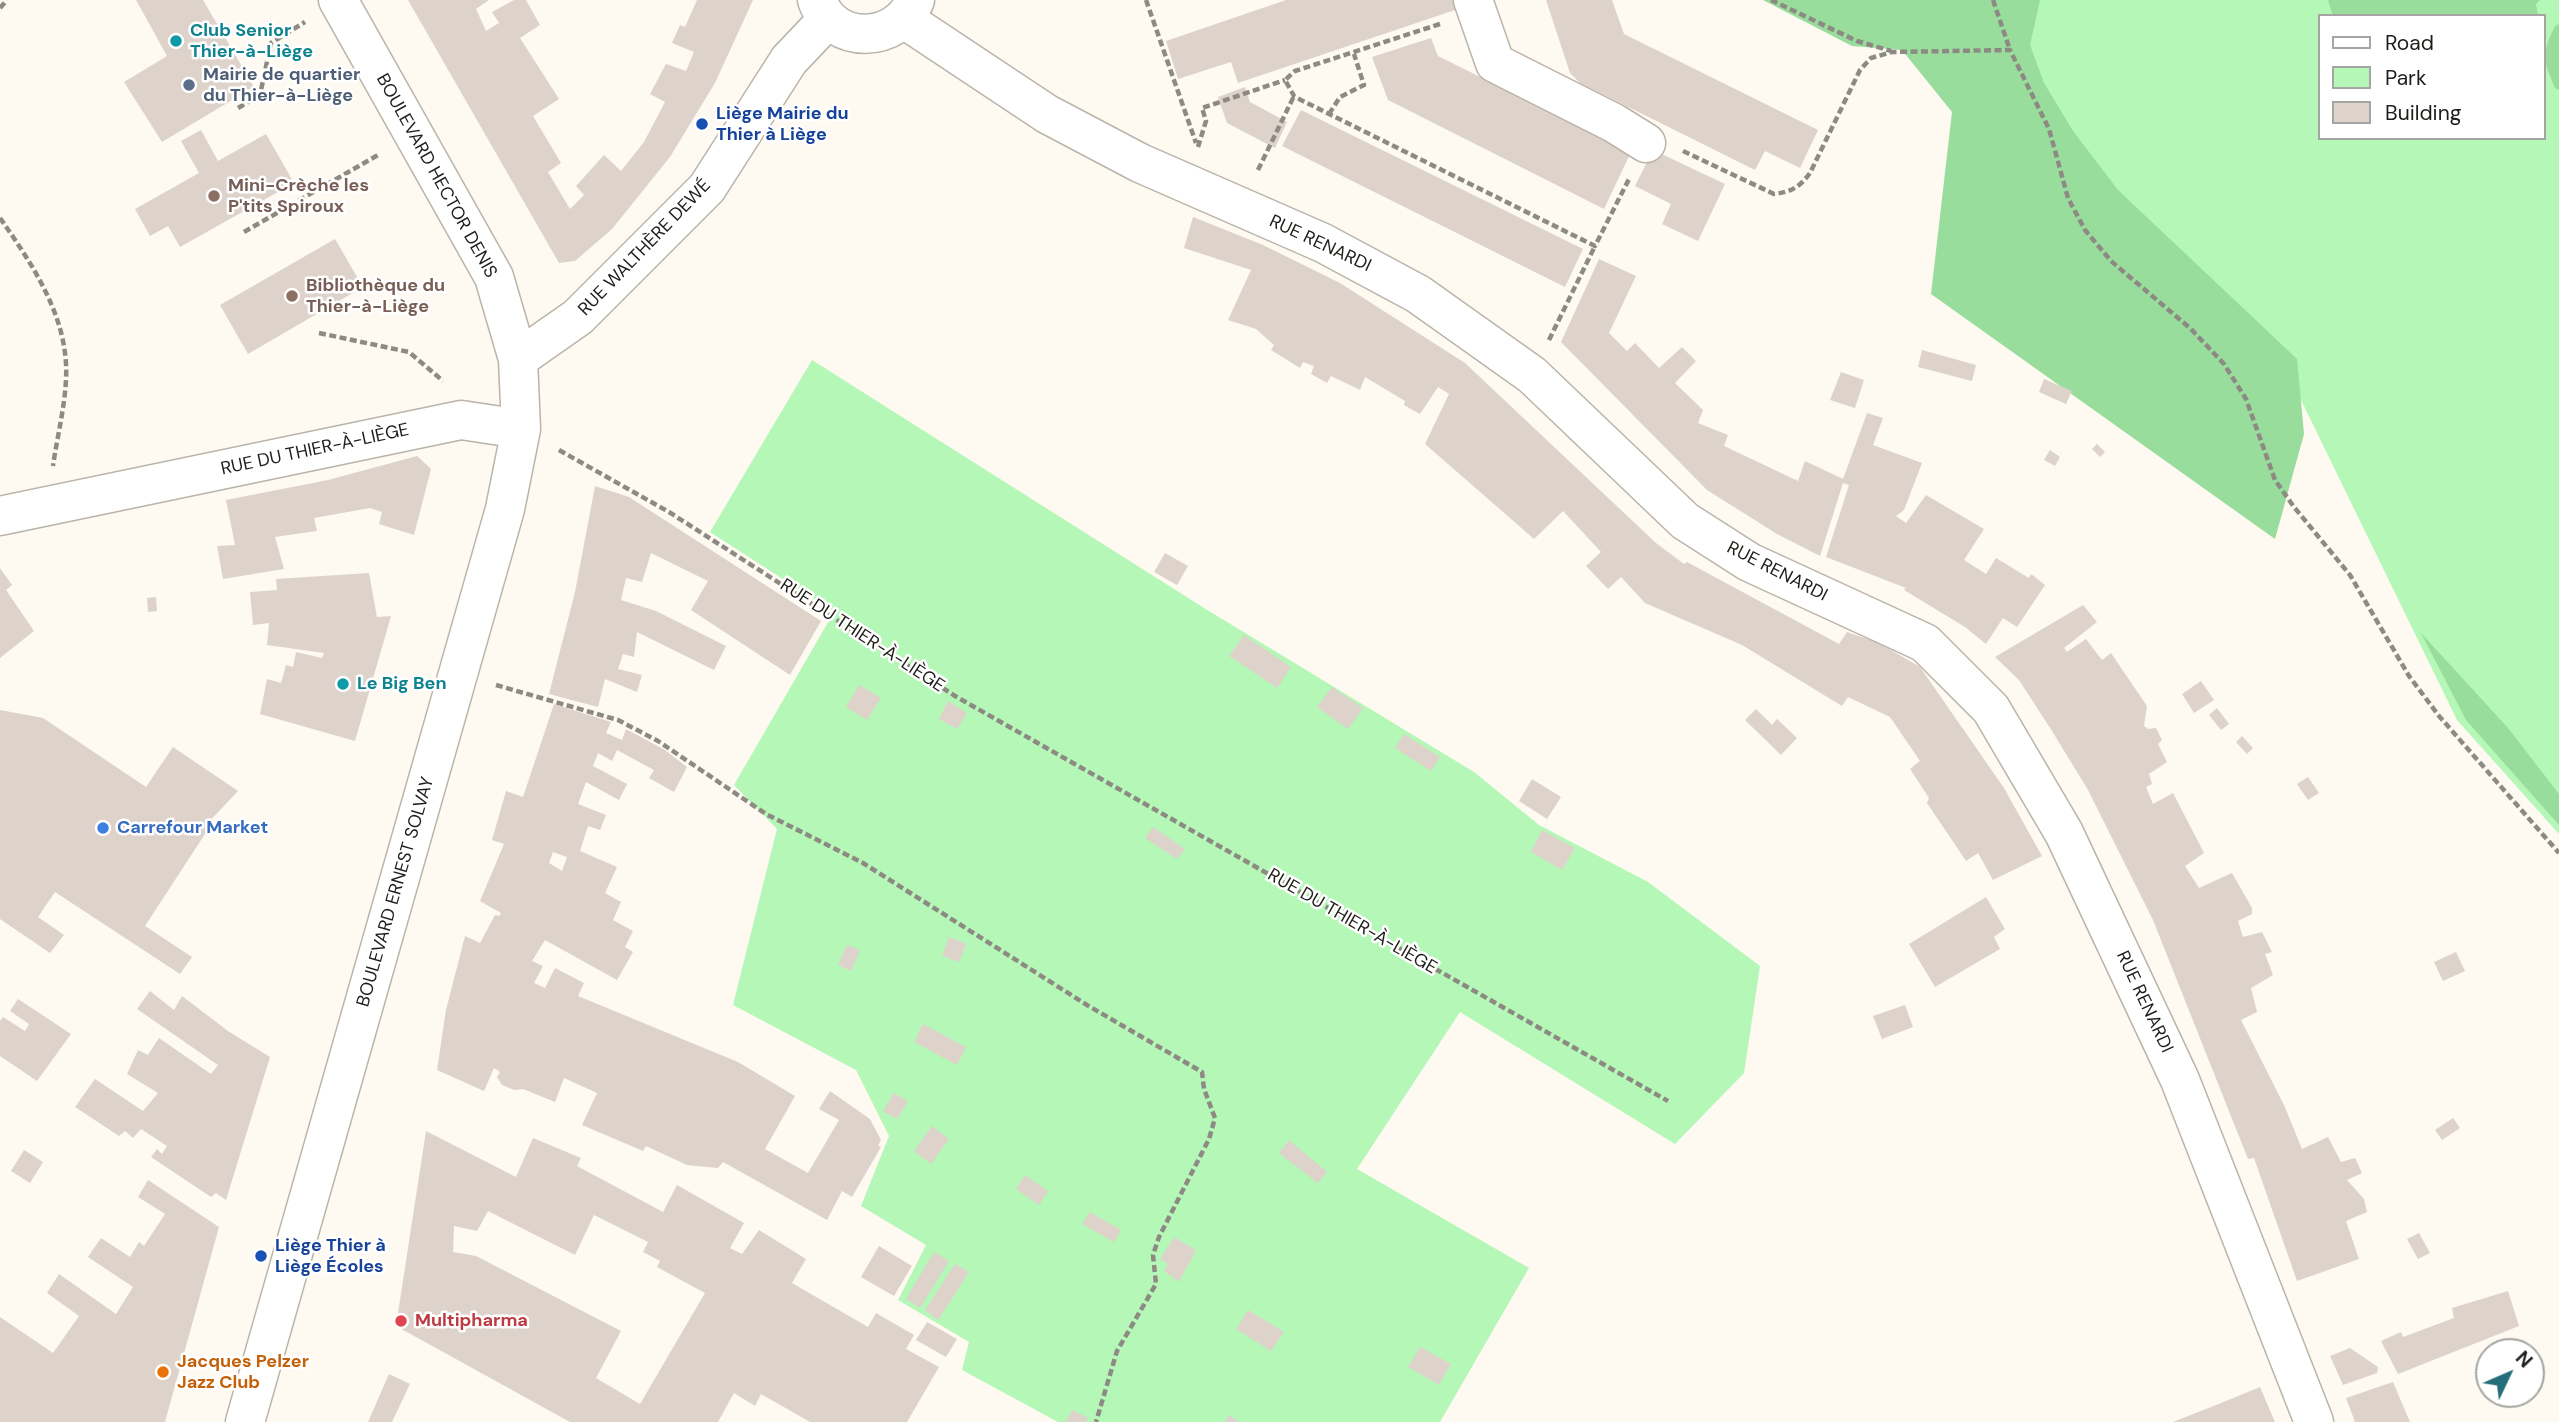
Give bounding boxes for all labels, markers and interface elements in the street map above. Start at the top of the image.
legend [2318,14,2545,140]
place label: Club Senior Thier-à-Liège [190,20,313,62]
text: Road [2385,29,2434,57]
marker: Club Senior Thier-à-Liège [168,33,184,49]
place label: Mairie de quartier du Thier-à-Liège [203,64,360,106]
text: Park [2385,64,2426,92]
street label: BOULEVARD HECTOR DENIS [371,70,501,282]
marker: Mairie de quartier du Thier-à-Liège [181,77,197,93]
text: Building [2385,99,2461,127]
place label: Liège Mairie du Thier à Liège [716,103,849,146]
marker: Liège Mairie du Thier à Liège [694,116,710,132]
place label: Mini-Crèche les P'tits Spiroux [228,175,369,218]
street label: RUE WALTHÈRE DEWÉ [574,175,716,321]
marker: Mini-Crèche les P'tits Spiroux [206,188,222,204]
street label: RUE RENARDI [1266,211,1374,277]
place label: Bibliothèque du Thier-à-Liège [306,275,445,318]
marker: Bibliothèque du Thier-à-Liège [284,288,300,304]
street label: RUE DU THIER-À-LIÈGE [219,419,411,481]
street label: RUE RENARDI [1723,537,1831,607]
street label: RUE DU THIER-À-LIÈGE [776,575,948,697]
place label: Le Big Ben [357,673,447,695]
marker: Le Big Ben [335,676,351,692]
street label: BOULEVARD ERNEST SOLVAY [353,775,439,1009]
place label: Carrefour Market [117,817,268,839]
marker: Carrefour Market [95,820,111,836]
street label: RUE DU THIER-À-LIÈGE [1264,865,1440,979]
street label: RUE RENARDI [2111,948,2177,1056]
place label: Liège Thier à Liège Écoles [275,1235,386,1278]
marker: Liège Thier à Liège Écoles [253,1248,269,1264]
place label: Multipharma [415,1310,528,1332]
marker: Multipharma [393,1313,409,1329]
north arrow [2475,1338,2545,1408]
text: N [2510,1346,2538,1373]
place label: Jacques Pelzer Jazz Club [177,1351,309,1394]
marker: Jacques Pelzer Jazz Club [155,1364,171,1380]

